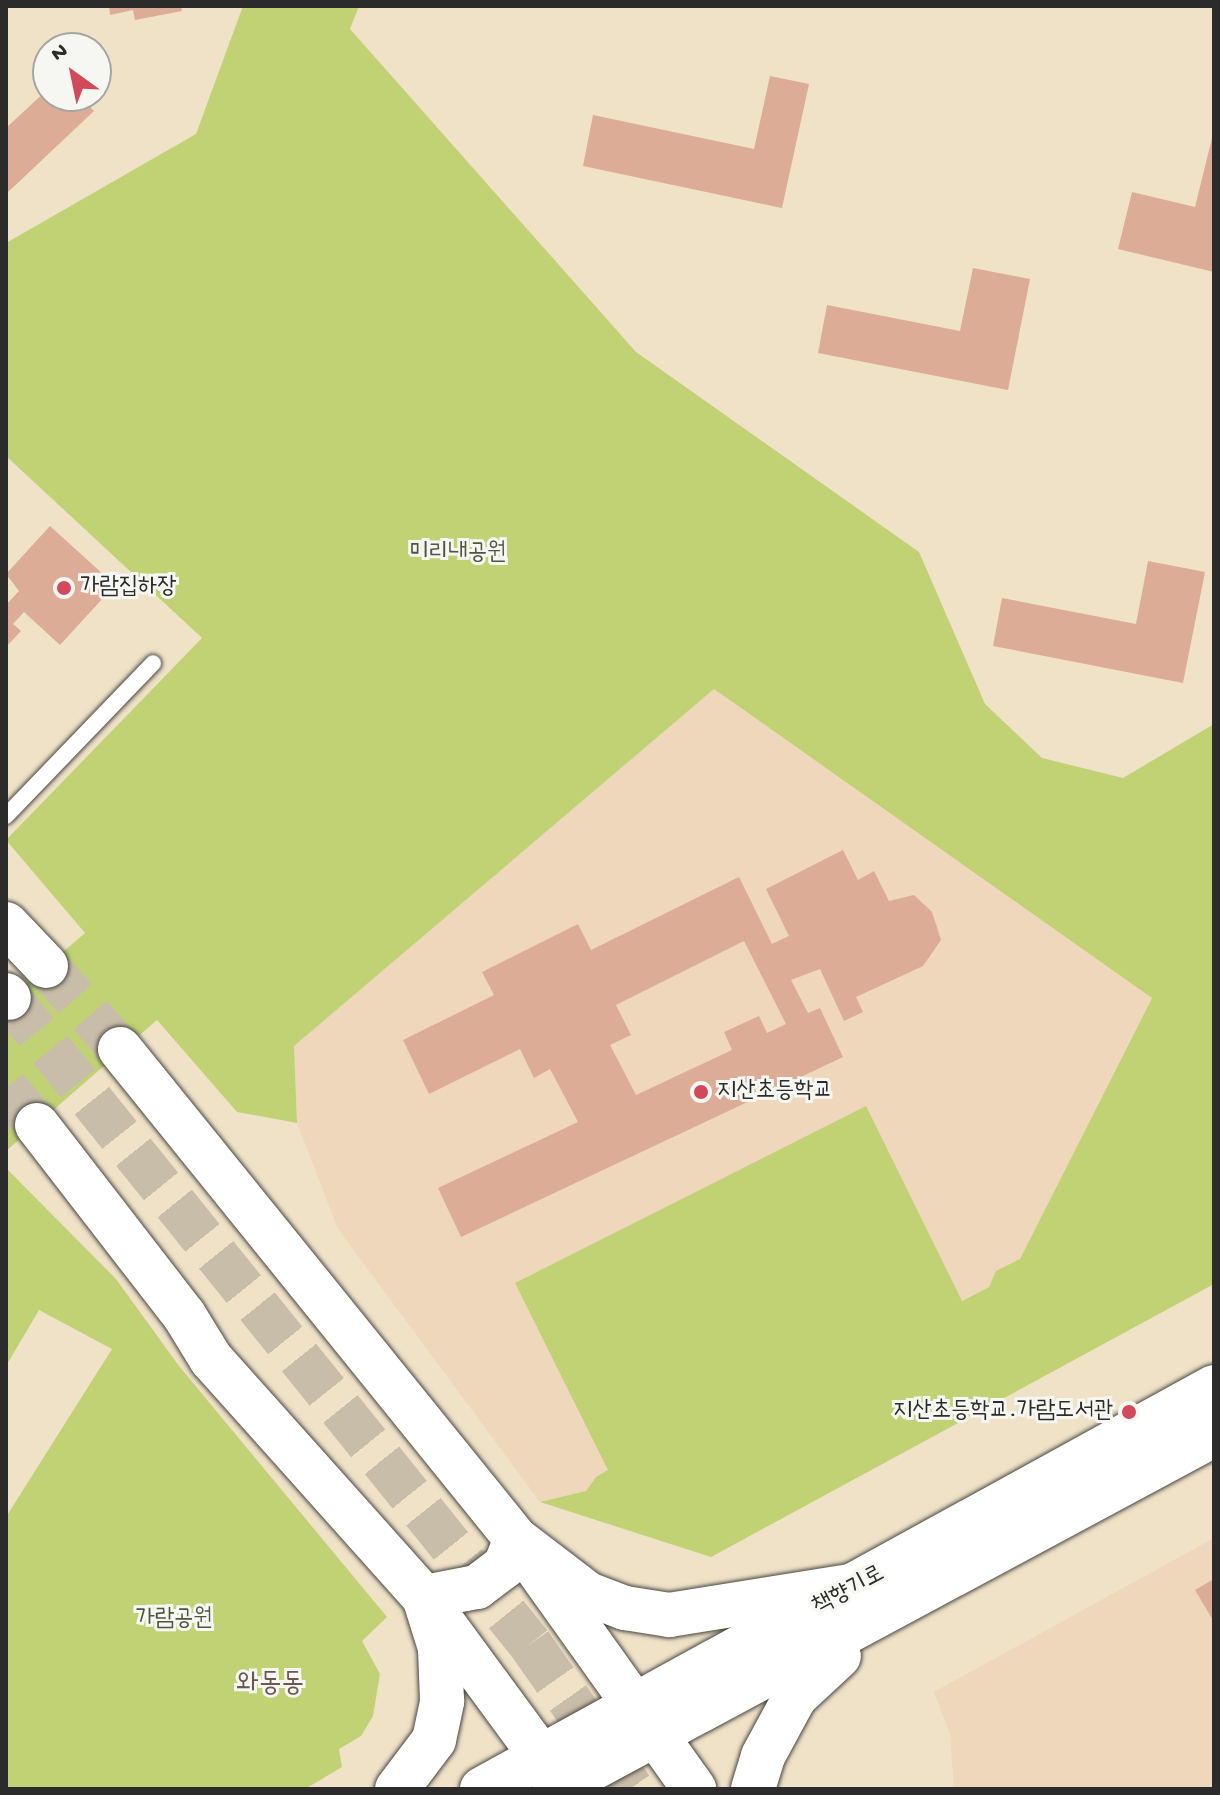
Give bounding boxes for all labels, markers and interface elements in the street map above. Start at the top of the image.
north arrow [32,32,112,112]
text: N [47,39,73,68]
park label: 미리내공원 [410,540,506,568]
place label: 가람집하장 [80,574,177,602]
marker: 가람집하장 [55,579,73,597]
place label: 지산초등학교 [717,1078,833,1106]
marker: 지산초등학교 [692,1083,710,1101]
place label: 지산초등학교.가람도서관 [893,1398,1113,1426]
marker: 지산초등학교.가람도서관 [1120,1403,1138,1421]
street label: 책향기로 [808,1560,890,1622]
park label: 가람공원 [135,1606,213,1634]
district label: 와동동 [236,1668,304,1702]

